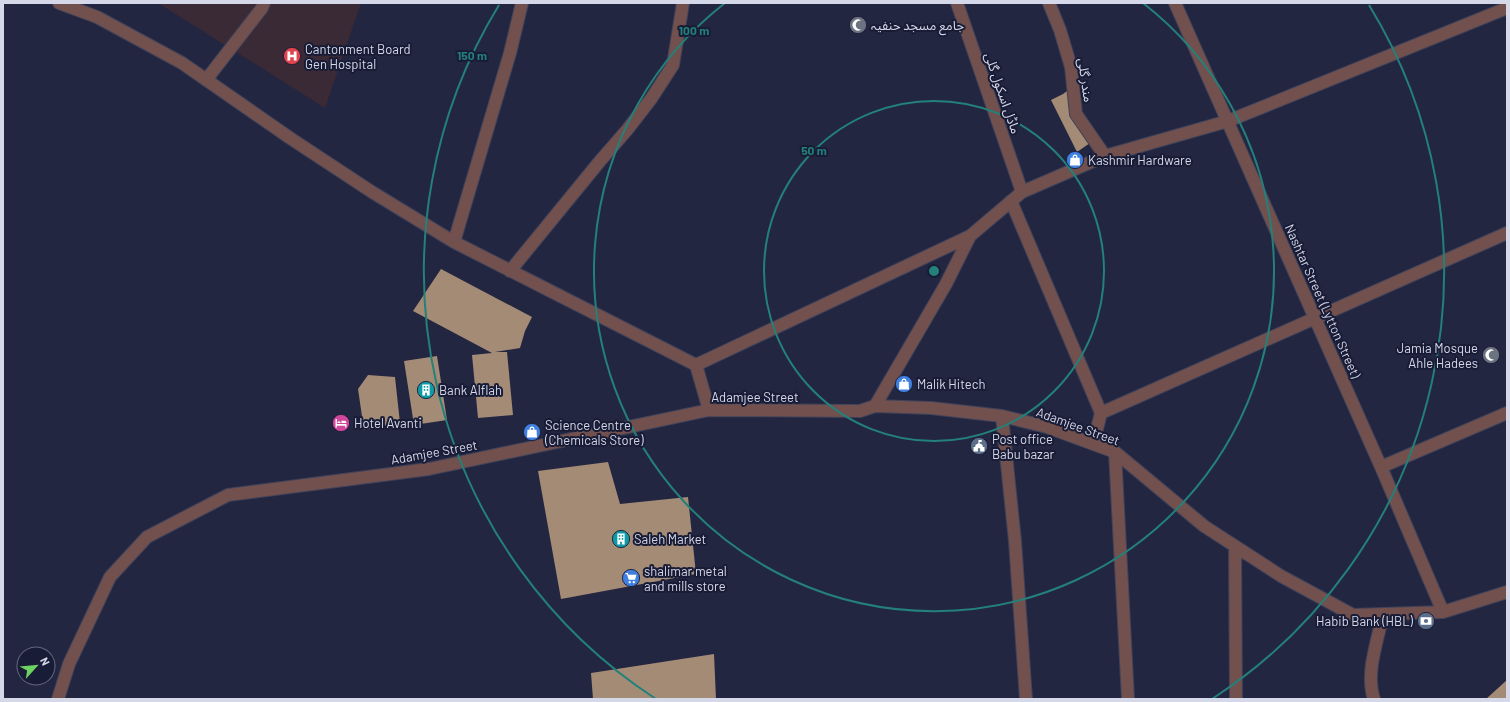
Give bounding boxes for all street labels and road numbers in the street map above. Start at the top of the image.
street label: ماڈل اسکول گلی [981,50,1024,136]
street label: مندر گلی [1074,57,1097,103]
street label: Nashtar Street (Lytton Street) [1282,221,1365,381]
street label: Adamjee Street [711,389,799,405]
street label: Adamjee Street [1034,404,1122,448]
street label: Adamjee Street [390,437,478,467]

